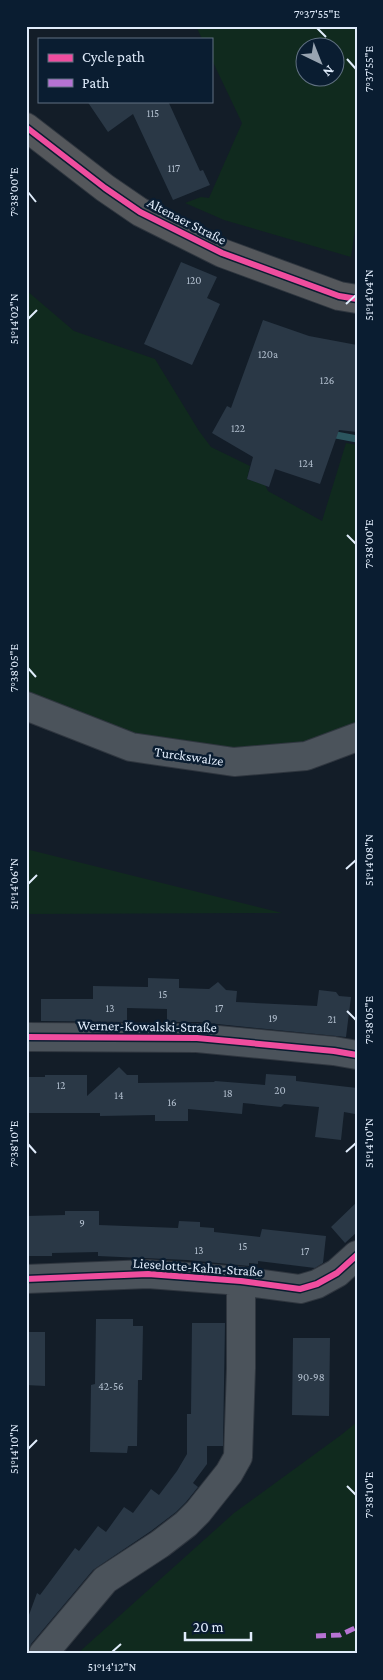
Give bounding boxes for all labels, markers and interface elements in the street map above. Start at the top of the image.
text: 7°37'55"E [294,7,340,21]
legend [38,38,212,102]
north arrow [296,38,346,88]
text: 7°37'55"E [362,46,376,92]
text: Cycle path [82,49,145,66]
text: N [320,62,338,81]
text: Path [82,75,109,91]
house number: 115 [147,107,159,119]
house number: 117 [168,162,180,174]
text: 7°38'00"E [7,167,21,217]
street label: Altenaer Straße [145,194,229,248]
text: 51°14'04"N [362,269,376,321]
house number: 120 [186,274,202,286]
text: 51°14'02"N [7,293,21,345]
house number: 120a [258,348,278,360]
house number: 126 [320,374,334,386]
house number: 122 [231,422,245,434]
house number: 124 [299,457,314,469]
text: 7°38'00"E [362,519,376,569]
text: 7°38'05"E [7,643,21,692]
street label: Turckswalze [153,743,225,769]
text: 51°14'08"N [362,834,376,886]
text: 51°14'06"N [7,858,21,910]
house number: 15 [159,988,167,1000]
text: 7°38'05"E [362,995,376,1044]
house number: 13 [106,1002,114,1014]
house number: 17 [215,1002,223,1014]
house number: 19 [268,1012,278,1024]
house number: 21 [328,1013,337,1025]
street label: Werner-Kowalski-Straße [77,1017,217,1035]
house number: 12 [57,1079,65,1091]
house number: 20 [274,1084,286,1096]
house number: 18 [223,1087,233,1099]
house number: 14 [114,1089,124,1101]
house number: 16 [167,1096,177,1108]
text: 51°14'10"N [362,1118,376,1168]
text: 7°38'10"E [7,1120,21,1167]
house number: 9 [79,1217,85,1229]
house number: 15 [239,1240,247,1252]
house number: 13 [195,1244,203,1256]
house number: 17 [301,1245,309,1257]
street label: Lieselotte-Kahn-Straße [132,1254,264,1280]
house number: 90-98 [297,1371,325,1383]
house number: 42-56 [98,1380,124,1392]
text: 51°14'10"N [7,1424,21,1474]
text: 7°38'10"E [362,1471,376,1518]
scale bar [185,1610,252,1642]
text: 20 m [193,1619,224,1635]
text: 51°14'12"N [88,1660,136,1674]

